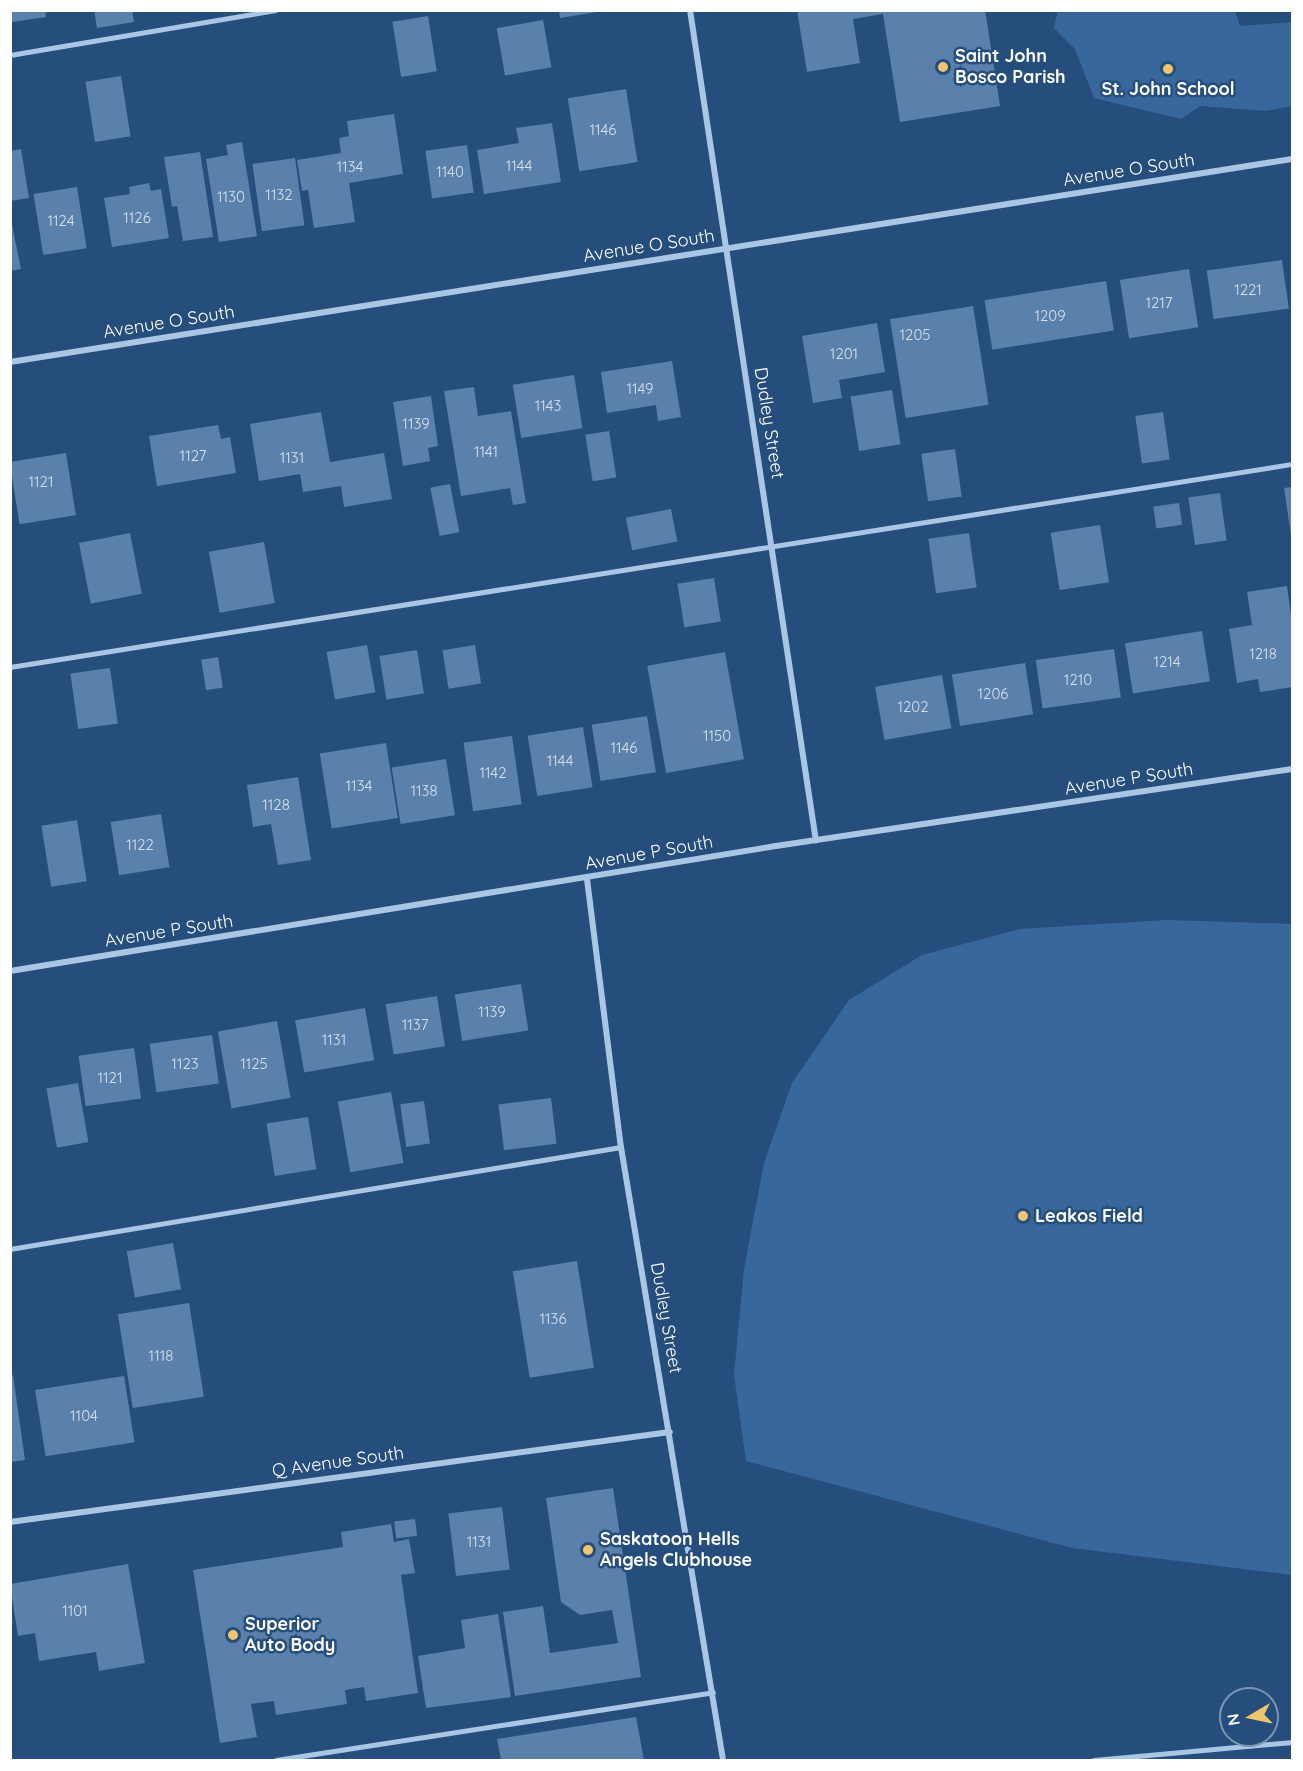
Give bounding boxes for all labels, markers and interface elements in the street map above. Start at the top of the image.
place label: Saint John Bosco Parish [955,46,1066,88]
marker: Saint John Bosco Parish [936,60,950,74]
marker: St. John School [1161,62,1175,76]
place label: St. John School [1101,78,1235,100]
house number: 1146 [590,121,616,139]
street label: Avenue O South [1062,149,1196,191]
house number: 1144 [506,157,532,175]
house number: 1134 [337,158,363,176]
house number: 1140 [436,163,464,181]
house number: 1132 [265,186,293,204]
house number: 1130 [217,188,245,206]
house number: 1126 [123,209,151,227]
house number: 1124 [47,212,75,230]
street label: Avenue O South [582,225,716,267]
house number: 1221 [1234,281,1262,299]
house number: 1217 [1145,294,1173,312]
street label: Avenue O South [102,301,236,343]
house number: 1209 [1034,307,1066,325]
house number: 1205 [900,326,930,344]
house number: 1201 [830,345,858,363]
street label: Dudley Street [750,366,788,480]
house number: 1149 [627,380,653,398]
house number: 1143 [535,397,561,415]
house number: 1139 [402,415,430,433]
house number: 1141 [474,443,498,461]
house number: 1127 [180,447,206,465]
house number: 1131 [280,449,304,467]
house number: 1121 [29,473,53,491]
house number: 1218 [1249,645,1277,663]
house number: 1214 [1153,653,1181,671]
house number: 1210 [1064,671,1092,689]
house number: 1206 [978,685,1008,703]
house number: 1202 [897,698,929,716]
house number: 1150 [703,727,731,745]
house number: 1146 [611,739,637,757]
house number: 1144 [547,752,573,770]
street label: Avenue P South [1063,758,1195,800]
house number: 1142 [479,764,507,782]
house number: 1134 [346,777,372,795]
house number: 1138 [410,782,438,800]
house number: 1128 [262,796,290,814]
street label: Avenue P South [583,831,715,875]
house number: 1122 [126,836,154,854]
street label: Avenue P South [103,910,235,952]
house number: 1139 [478,1003,506,1021]
house number: 1137 [402,1016,428,1034]
house number: 1131 [322,1031,346,1049]
house number: 1123 [171,1055,199,1073]
house number: 1125 [240,1055,268,1073]
house number: 1121 [98,1069,122,1087]
place label: Leakos Field [1035,1205,1143,1227]
marker: Leakos Field [1016,1209,1030,1223]
street label: Dudley Street [646,1261,686,1375]
house number: 1136 [539,1310,567,1328]
house number: 1118 [149,1347,173,1365]
house number: 1104 [70,1407,98,1425]
street label: Q Avenue South [271,1442,405,1482]
place label: Saskatoon Hells Angels Clubhouse [600,1529,752,1572]
house number: 1131 [467,1533,491,1551]
marker: Saskatoon Hells Angels Clubhouse [581,1543,595,1557]
house number: 1101 [62,1602,88,1620]
place label: Superior Auto Body [245,1614,335,1656]
marker: Superior Auto Body [226,1628,240,1642]
north arrow [1219,1687,1279,1747]
text: N [1222,1712,1244,1727]

